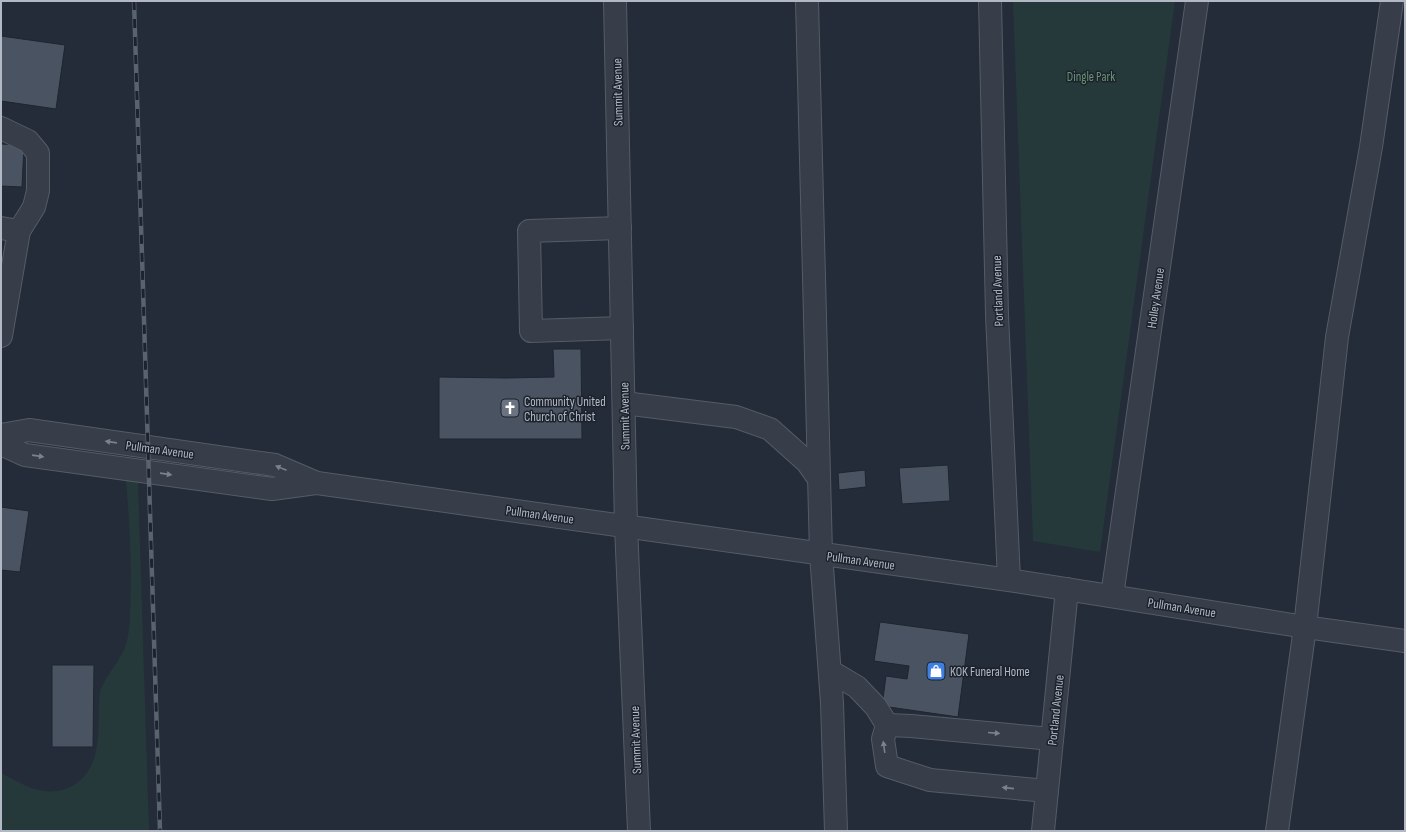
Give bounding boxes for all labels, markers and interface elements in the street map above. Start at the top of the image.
street label: Summit Avenue [609,58,627,126]
park label: Dingle Park [1067,69,1115,85]
street label: Portland Avenue [989,255,1007,327]
street label: Holley Avenue [1144,267,1168,329]
street label: Summit Avenue [616,382,634,450]
place label: Community United Church of Christ [524,394,606,425]
church icon: Community United Church of Christ [499,397,521,419]
street label: Pullman Avenue [125,437,195,463]
one-way arrow [105,439,117,445]
one-way arrow [32,453,44,459]
one-way arrow [274,464,286,470]
one-way arrow [160,471,172,477]
street label: Pullman Avenue [505,502,575,528]
street label: Pullman Avenue [826,548,896,574]
street label: Pullman Avenue [1147,595,1217,621]
shop icon: KOK Funeral Home [925,660,947,682]
place label: KOK Funeral Home [950,664,1030,680]
street label: Portland Avenue [1044,674,1068,746]
street label: Summit Avenue [627,706,645,774]
one-way arrow [988,730,1000,737]
one-way arrow [881,741,887,753]
one-way arrow [1002,784,1014,791]

